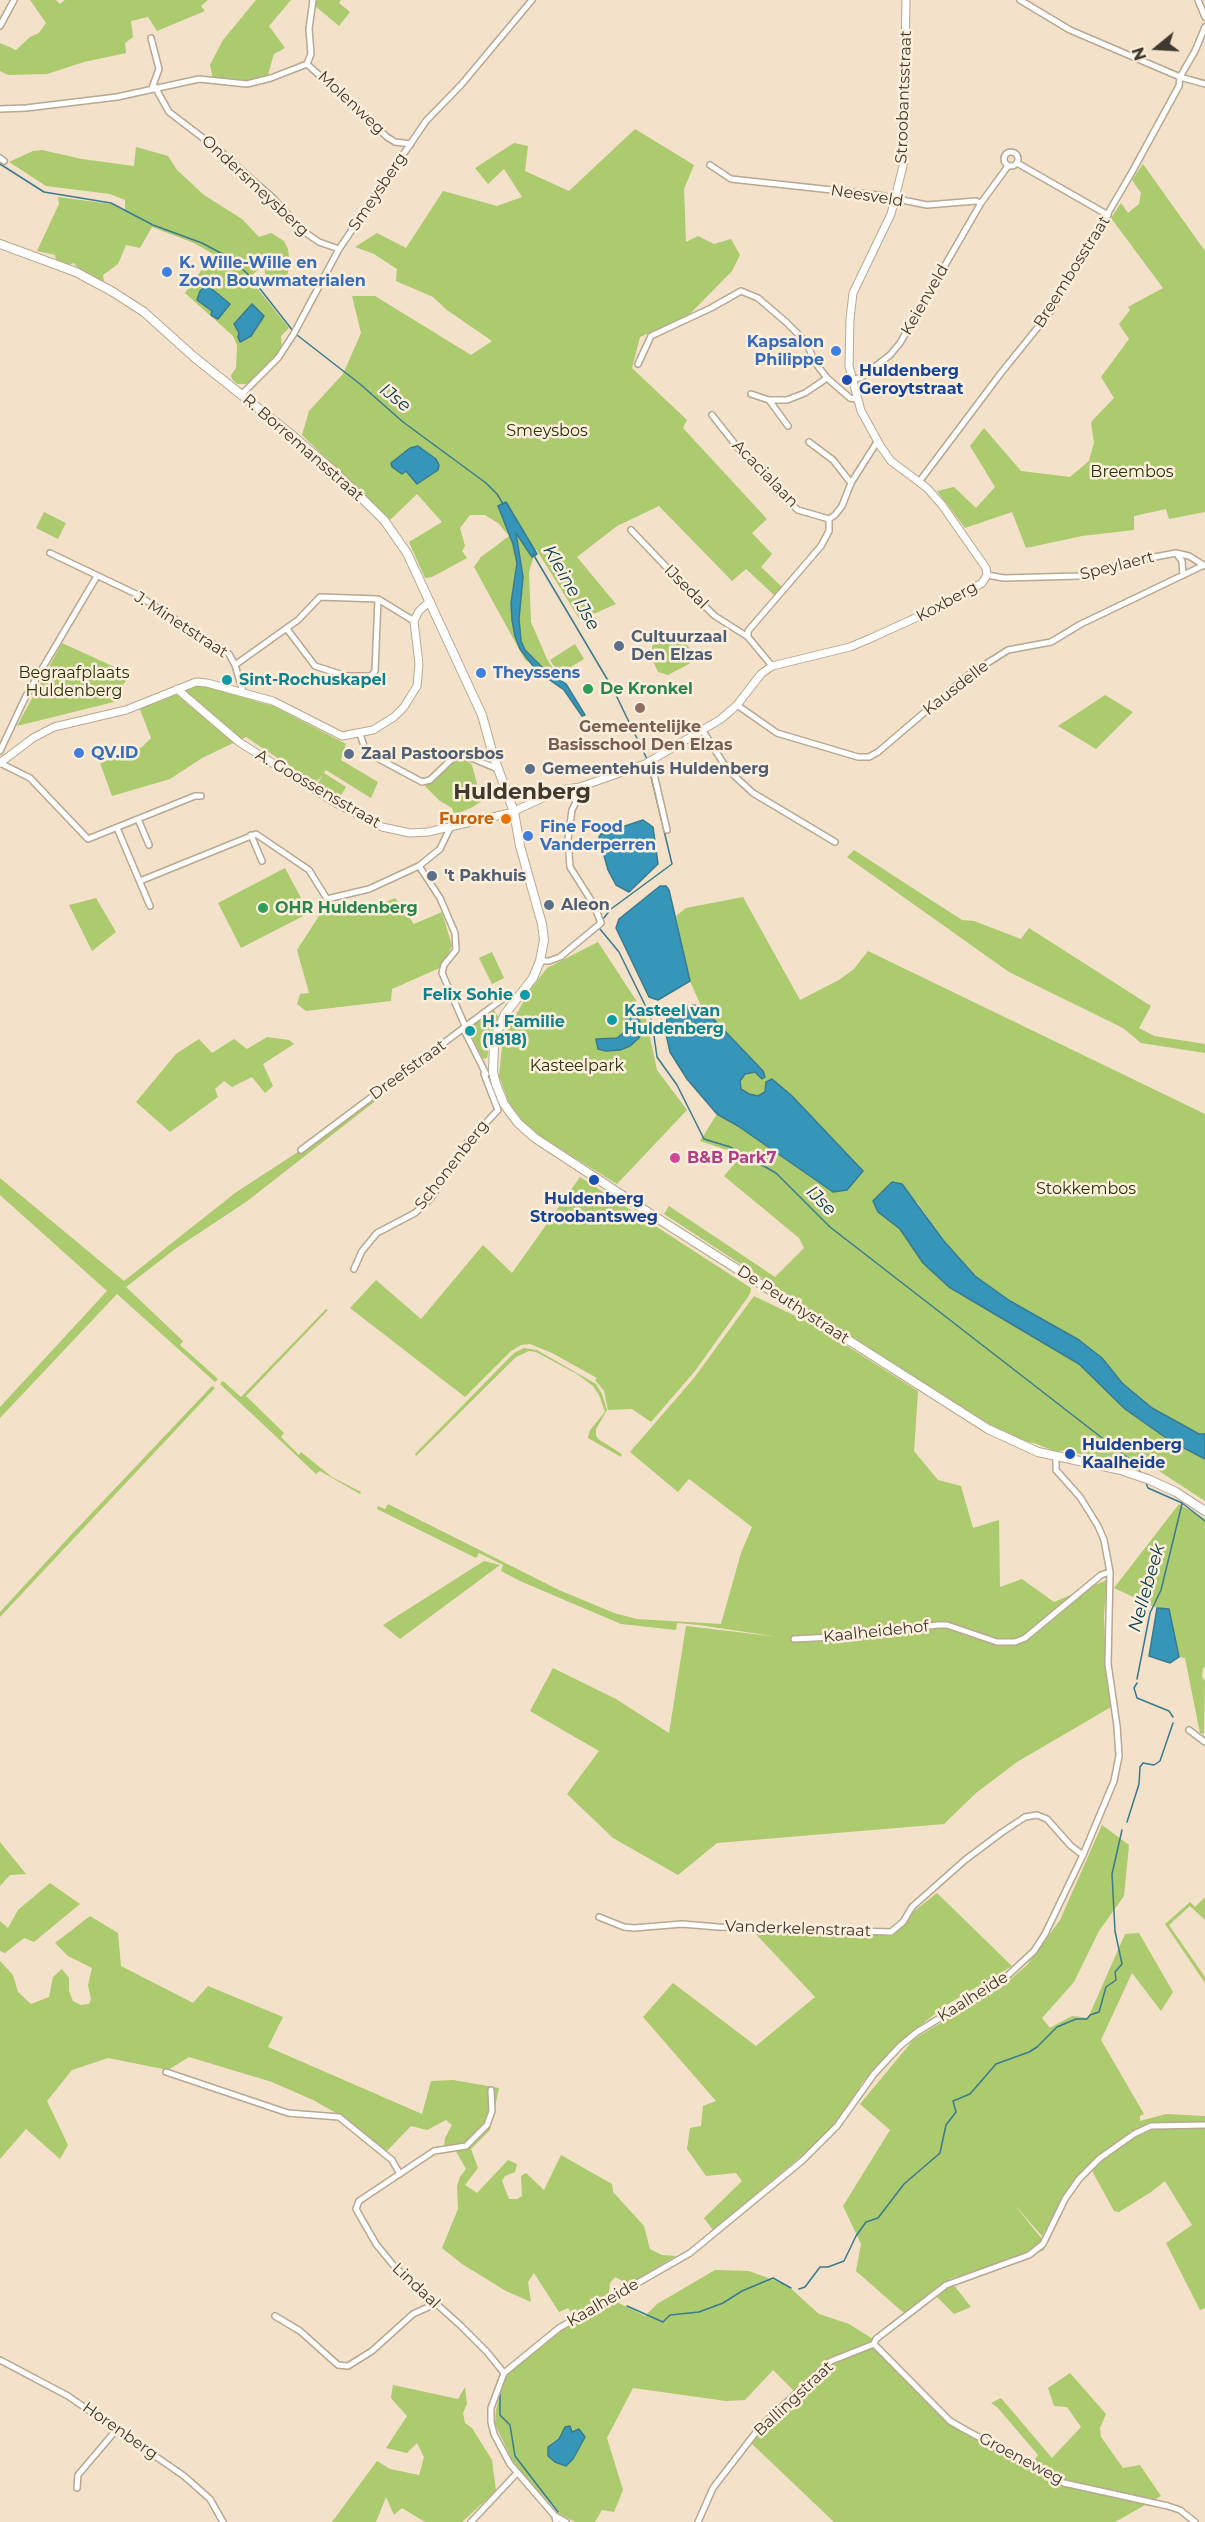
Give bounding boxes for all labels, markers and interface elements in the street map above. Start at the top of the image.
north arrow [1127,18,1187,78]
street label: Stroobantsstraat [892,30,916,164]
text: N [1128,45,1150,63]
street label: Molenweg [314,67,388,139]
street label: Ondersmeysberg [197,131,313,241]
street label: Smeysberg [345,149,411,235]
street label: Neesveld [829,181,905,211]
street label: Breembosstraat [1030,212,1114,332]
place label: K. Wille-Wille en Zoon Bouwmaterialen [179,253,366,291]
street label: Keienveld [897,261,953,339]
marker: K. Wille-Wille en Zoon Bouwmaterialen [160,265,174,279]
place label: Kapsalon Philippe [747,332,824,370]
marker: Kapsalon Philippe [829,344,843,358]
place label: Huldenberg Geroytstraat [859,361,963,399]
marker: Huldenberg Geroytstraat [840,373,854,387]
water label: IJse [375,379,415,417]
street label: R. Borremansstraat [239,390,367,506]
park label: Smeysbos [506,421,588,441]
street label: Acacialaan [728,436,802,512]
park label: Breembos [1090,462,1174,482]
water label: Kleine IJse [538,541,604,635]
street label: Speylaert [1078,548,1156,584]
street label: IJsedal [660,561,712,613]
street label: Koxberg [913,577,981,627]
street label: J. Minetstraat [131,588,231,662]
place label: Cultuurzaal Den Elzas [631,627,727,665]
marker: Cultuurzaal Den Elzas [612,639,626,653]
street label: Kausdelle [919,656,993,720]
park label: Begraafplaats Huldenberg [18,663,130,701]
place label: Theyssens [493,663,580,683]
marker: Theyssens [474,666,488,680]
place label: Sint-Rochuskapel [239,670,386,690]
marker: Sint-Rochuskapel [220,673,234,687]
place label: De Kronkel [600,679,693,699]
marker: De Kronkel [581,682,595,696]
marker: Gemeentelijke Basisschool Den Elzas [633,701,647,715]
place label: Gemeentelijke Basisschool Den Elzas [548,717,732,755]
place label: QV.ID [91,743,138,763]
place label: Zaal Pastoorsbos [361,744,504,764]
street label: A. Goossensstraat [252,745,384,833]
marker: QV.ID [72,746,86,760]
marker: Zaal Pastoorsbos [342,747,356,761]
place label: Gemeentehuis Huldenberg [542,759,769,779]
marker: Gemeentehuis Huldenberg [523,762,537,776]
district label: Huldenberg [453,780,591,806]
place label: Furore [439,809,494,829]
marker: Furore [499,812,513,826]
place label: Fine Food Vanderperren [540,817,656,855]
marker: Fine Food Vanderperren [521,829,535,843]
place label: 't Pakhuis [444,866,526,886]
marker: 't Pakhuis [425,869,439,883]
place label: Aleon [561,895,610,915]
place label: OHR Huldenberg [275,898,418,918]
marker: Aleon [542,898,556,912]
marker: OHR Huldenberg [256,901,270,915]
place label: Felix Sohie [423,985,513,1005]
marker: Felix Sohie [518,988,532,1002]
place label: Kasteel van Huldenberg [624,1001,724,1039]
place label: H. Familie (1818) [482,1012,565,1050]
marker: Kasteel van Huldenberg [605,1013,619,1027]
marker: H. Familie (1818) [463,1024,477,1038]
street label: Dreefstraat [366,1036,450,1104]
park label: Kasteelpark [530,1056,624,1076]
street label: Schonenberg [411,1116,493,1214]
place label: B&B Park7 [687,1148,776,1168]
marker: B&B Park7 [668,1151,682,1165]
marker: Huldenberg Stroobantsweg [587,1173,601,1187]
park label: Stokkembos [1036,1179,1136,1199]
water label: IJse [801,1181,841,1221]
place label: Huldenberg Stroobantsweg [530,1189,658,1227]
street label: De Peuthystraat [733,1262,853,1348]
place label: Huldenberg Kaalheide [1082,1435,1182,1473]
marker: Huldenberg Kaalheide [1063,1447,1077,1461]
water label: Nellebeek [1124,1541,1170,1635]
street label: Kaalheidehof [822,1617,930,1647]
street label: Vanderkelenstraat [724,1917,872,1941]
street label: Kaalheide [934,1968,1012,2026]
street label: Lindaal [388,2259,444,2313]
street label: Kaalheide [564,2275,642,2331]
street label: Ballingstraat [750,2357,838,2441]
street label: Horenberg [79,2398,161,2464]
street label: Groeneweg [975,2429,1067,2489]

